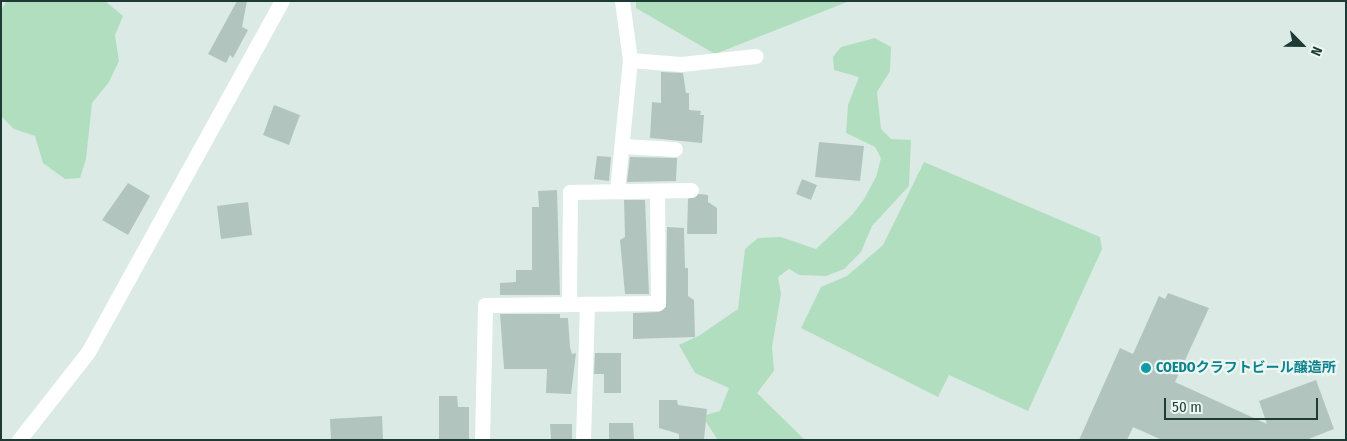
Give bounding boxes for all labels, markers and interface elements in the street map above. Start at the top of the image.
north arrow [1277,20,1327,70]
text: N [1307,44,1326,58]
place label: COEDOクラフトビール醸造所 [1156,360,1336,376]
marker: COEDOクラフトビール醸造所 [1140,362,1152,374]
scale bar [1167,388,1321,420]
text: 50 m [1172,398,1202,416]

